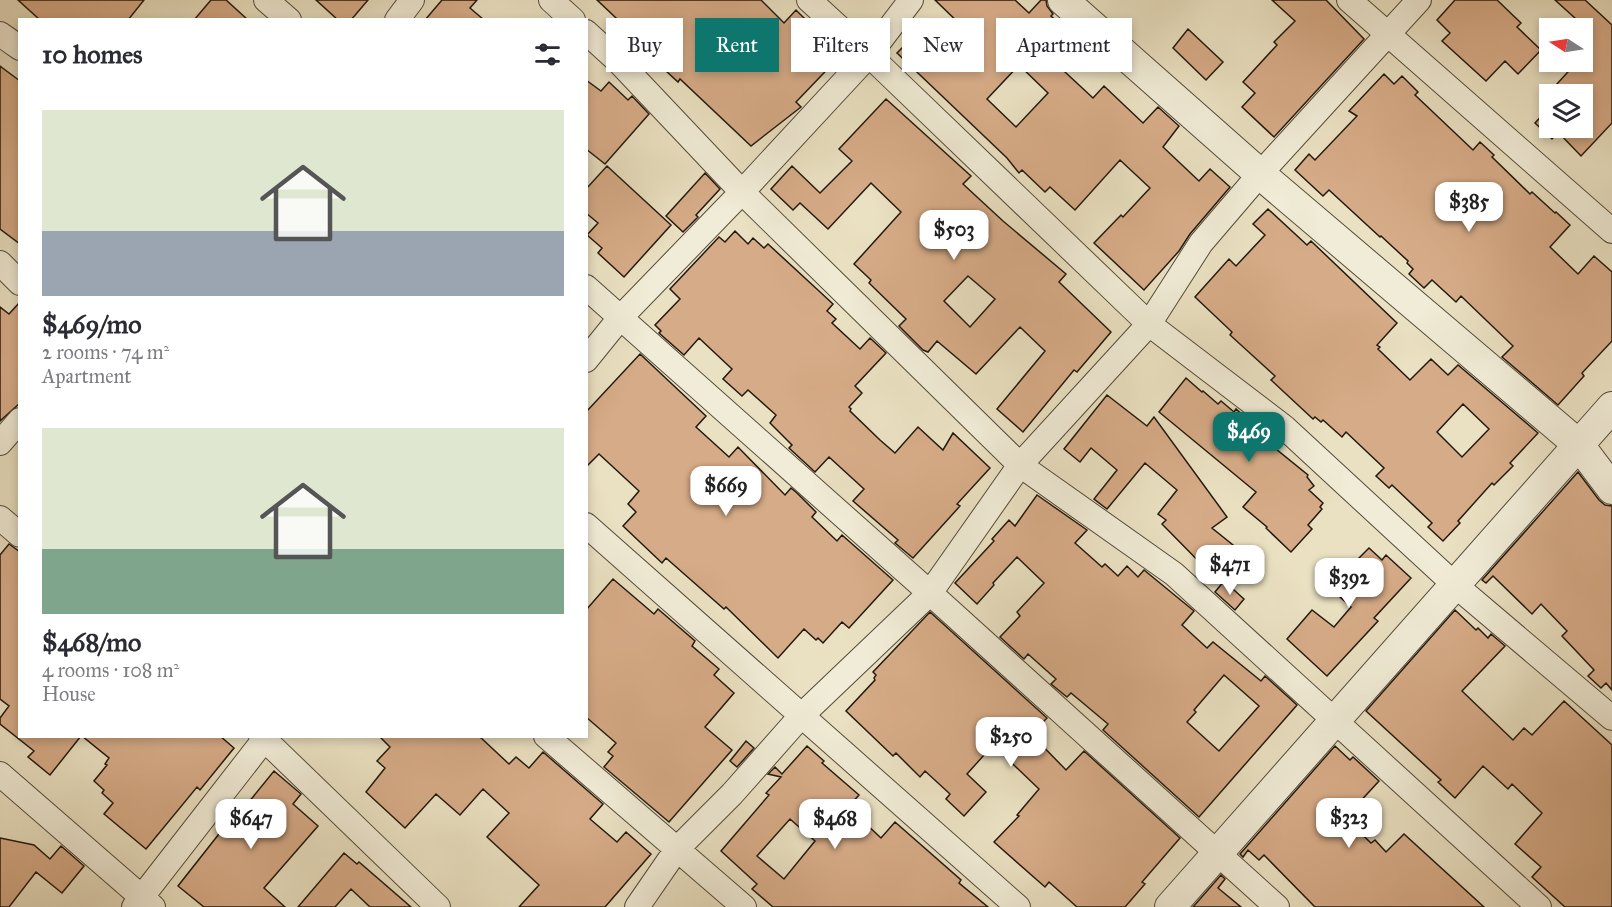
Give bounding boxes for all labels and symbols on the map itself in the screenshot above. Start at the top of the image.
north arrow [1539,18,1593,72]
pin: $385 [1433,182,1505,233]
pin: $503 [918,210,990,261]
pin: $469 [1213,412,1285,463]
pin: $669 [690,466,762,517]
pin: $471 [1194,545,1266,596]
pin: $392 [1313,558,1385,609]
pin: $250 [975,717,1047,768]
pin: $323 [1313,798,1385,849]
pin: $647 [215,799,287,850]
pin: $468 [799,799,871,850]

